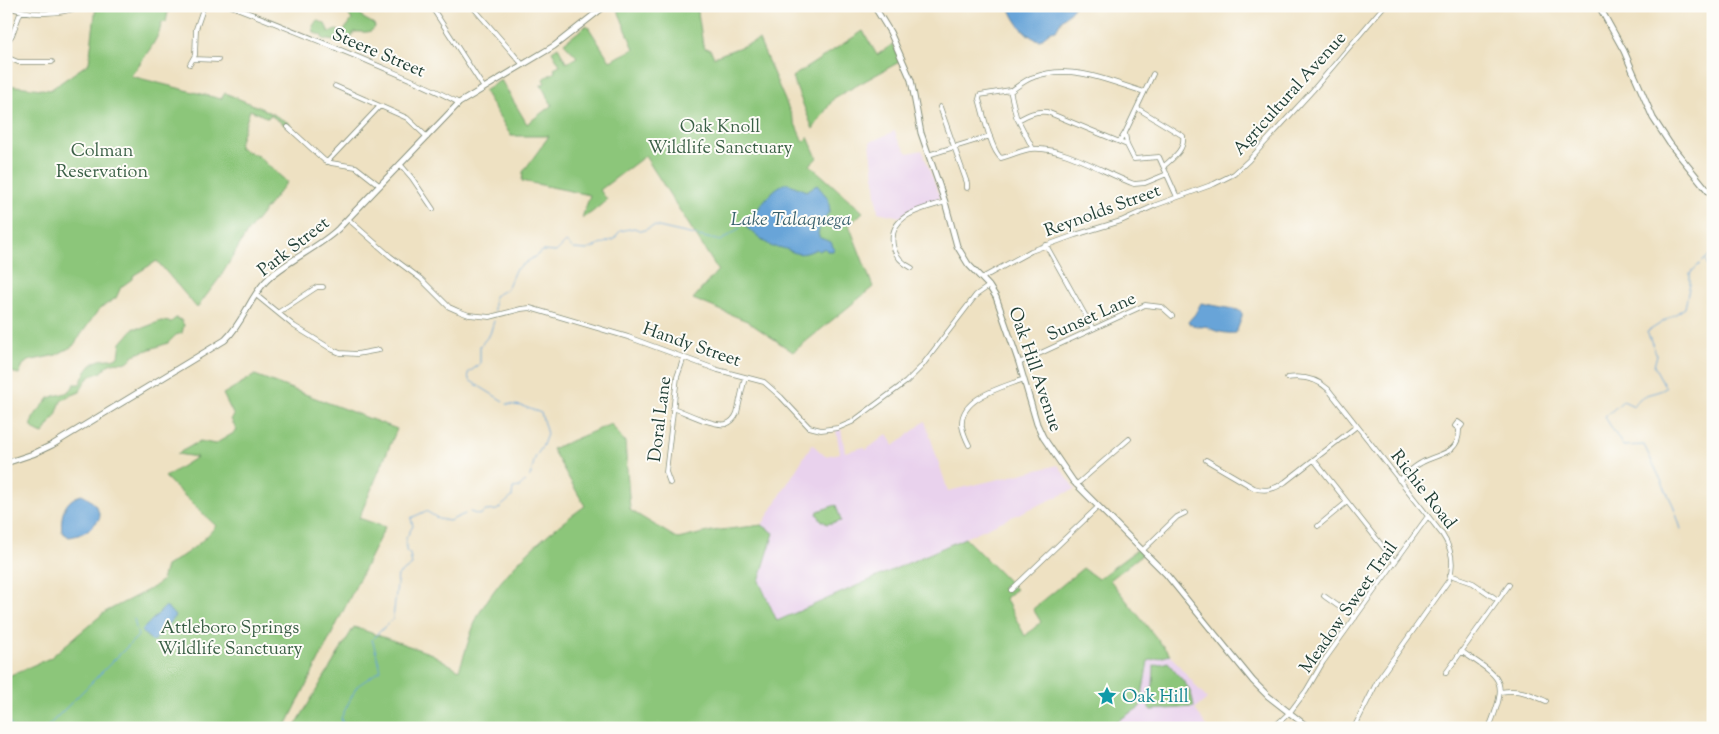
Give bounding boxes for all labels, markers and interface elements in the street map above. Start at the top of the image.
street label: Steere Street [328,23,429,85]
street label: Agricultural Avenue [1228,27,1353,162]
park label: Oak Knoll Wildlife Sanctuary [647,115,793,162]
park label: Colman Reservation [56,139,148,186]
street label: Reynolds Street [1041,179,1164,245]
water label: Lake Talaquega [731,207,852,234]
street label: Park Street [253,211,336,284]
street label: Sunset Lane [1043,287,1141,349]
street label: Oak Hill Avenue [1001,304,1068,436]
street label: Handy Street [639,317,744,375]
street label: Doral Lane [643,375,679,464]
street label: Richie Road [1383,445,1462,535]
street label: Meadow Sweet Trail [1294,537,1405,679]
park label: Attleboro Springs Wildlife Sanctuary [157,616,303,663]
place icon: Oak Hill [1096,685,1118,707]
place label: Oak Hill [1122,685,1189,711]

